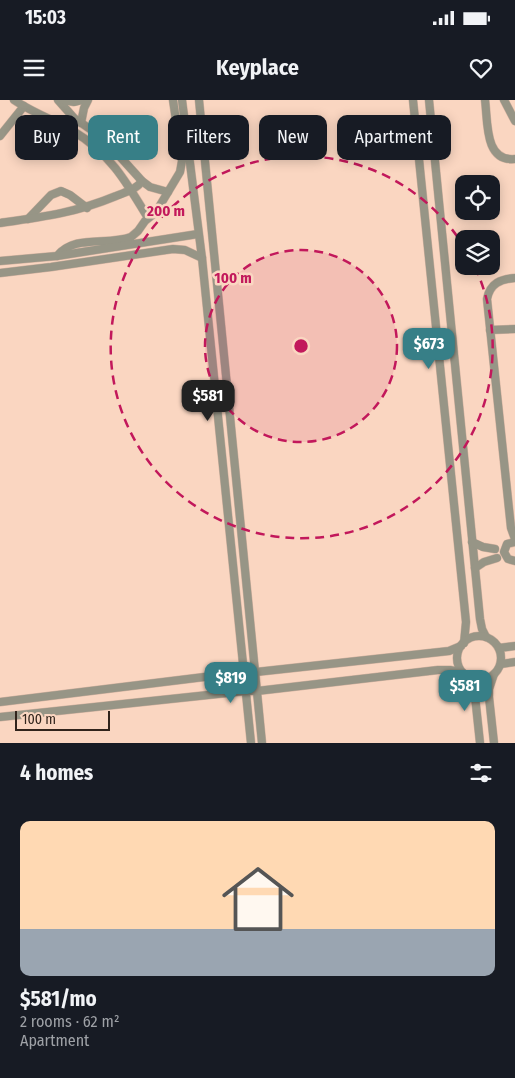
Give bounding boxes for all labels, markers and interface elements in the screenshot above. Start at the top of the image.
text: 15:03 [25,6,66,29]
icon: menu [20,54,48,82]
text: Keyplace [216,54,299,81]
icon: heart [467,54,495,82]
chip: Buy [15,115,78,160]
chip: Rent [88,115,158,160]
chip: Filters [168,115,249,160]
chip: New [259,115,327,160]
chip: Apartment [337,115,451,160]
map controls [455,175,500,275]
button: locate [455,175,500,220]
text: 200 m [146,202,185,220]
button: layers [455,230,500,275]
text: 100 m [214,269,252,287]
pin: $673 [399,328,459,370]
text: $673 [414,334,444,353]
centre of rings [292,337,310,355]
pin: $581 [178,380,238,422]
text: $581 [193,386,223,405]
pin: $819 [201,662,261,704]
text: $819 [215,668,247,687]
pin: $581 [435,670,495,712]
text: $581 [450,676,480,695]
scale bar [15,708,110,731]
text: 100 m [22,711,56,728]
icon: filters [467,759,495,787]
text: 4 homes [20,760,93,786]
icon: home [213,854,303,944]
text: $581/mo [20,986,97,1012]
text: 2 rooms · 62 m² [20,1012,119,1031]
text: Apartment [20,1031,89,1050]

